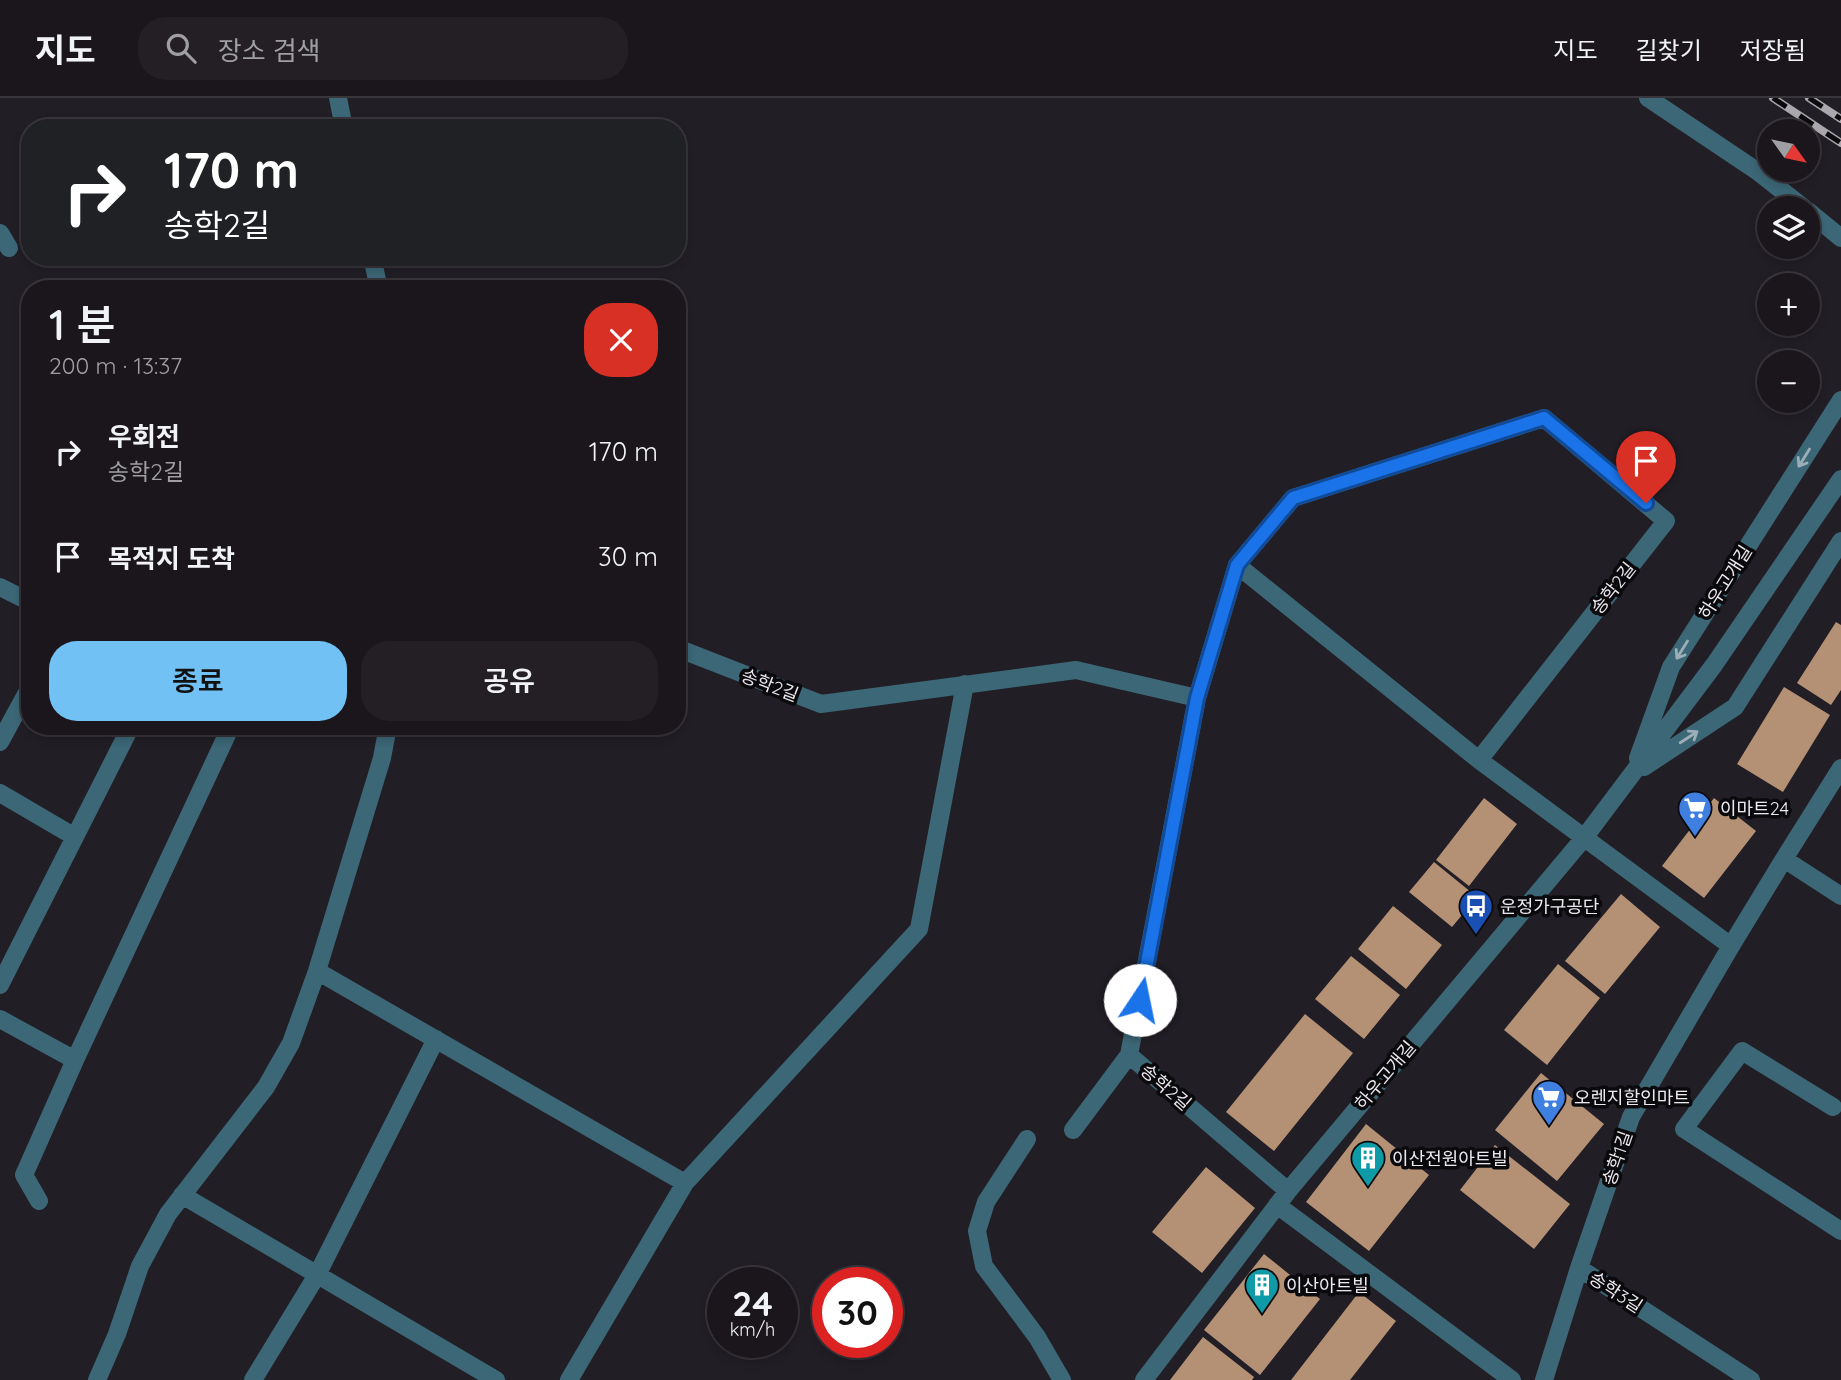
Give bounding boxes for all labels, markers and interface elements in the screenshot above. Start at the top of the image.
search box [138,17,628,80]
text: 지도 [35,29,96,70]
icon: search [162,29,200,67]
text: 장소 검색 [218,34,321,67]
text: 지도 [1553,35,1598,65]
text: 길찾기 [1636,35,1702,65]
text: 저장됨 [1740,35,1806,65]
north arrow [1757,119,1820,182]
map controls [1757,119,1820,413]
text: 170 m [164,139,299,200]
icon: right [49,147,140,238]
button: layers [1757,196,1820,259]
text: 송학2길 [164,205,270,245]
button: + [1757,273,1820,336]
text: 1 분 [49,298,115,351]
button: close [584,303,658,377]
button: − [1757,350,1820,413]
text: 200 m · 13:37 [49,351,182,380]
text: 우회전 [108,420,180,453]
pin [1616,431,1676,503]
icon: right [49,433,87,471]
text: 170 m [589,435,658,468]
icon: arrive [1627,442,1665,480]
one-way arrow [1797,447,1811,467]
text: 송학2길 [108,457,184,486]
icon: arrive [49,538,87,576]
text: 30 m [598,540,658,573]
street label: 하우고개길 [1693,541,1757,623]
text: 목적지 도착 [108,542,235,575]
street label: 송학2길 [1586,557,1640,619]
one-way arrow [1675,639,1689,659]
button: 종료 [49,641,347,721]
button: 공유 [361,641,658,721]
street label: 송학2길 [738,664,802,706]
one-way arrow [1679,730,1698,745]
supermarket icon: 이마트24 [1676,789,1714,838]
place label: 이마트24 [1720,797,1789,820]
bus stop icon: 운정가구공단 [1457,887,1495,936]
place label: 운정가구공단 [1500,895,1599,918]
position arrow [1103,963,1177,1037]
street label: 하우고개길 [1350,1036,1420,1114]
street label: 송학2길 [1136,1059,1196,1115]
supermarket icon: 오렌지할인마트 [1530,1078,1568,1127]
place label: 오렌지할인마트 [1574,1086,1690,1109]
street label: 송학1길 [1597,1128,1637,1188]
building icon: 이산전원아트빌 [1349,1139,1387,1188]
place label: 이산전원아트빌 [1392,1147,1508,1170]
building icon: 이산아트빌 [1243,1266,1281,1315]
street label: 송학3길 [1585,1266,1647,1318]
speed limit sign: 30 [812,1267,903,1358]
place label: 이산아트빌 [1286,1274,1369,1297]
text: 24 [732,1281,773,1325]
text: km/h [730,1318,775,1341]

